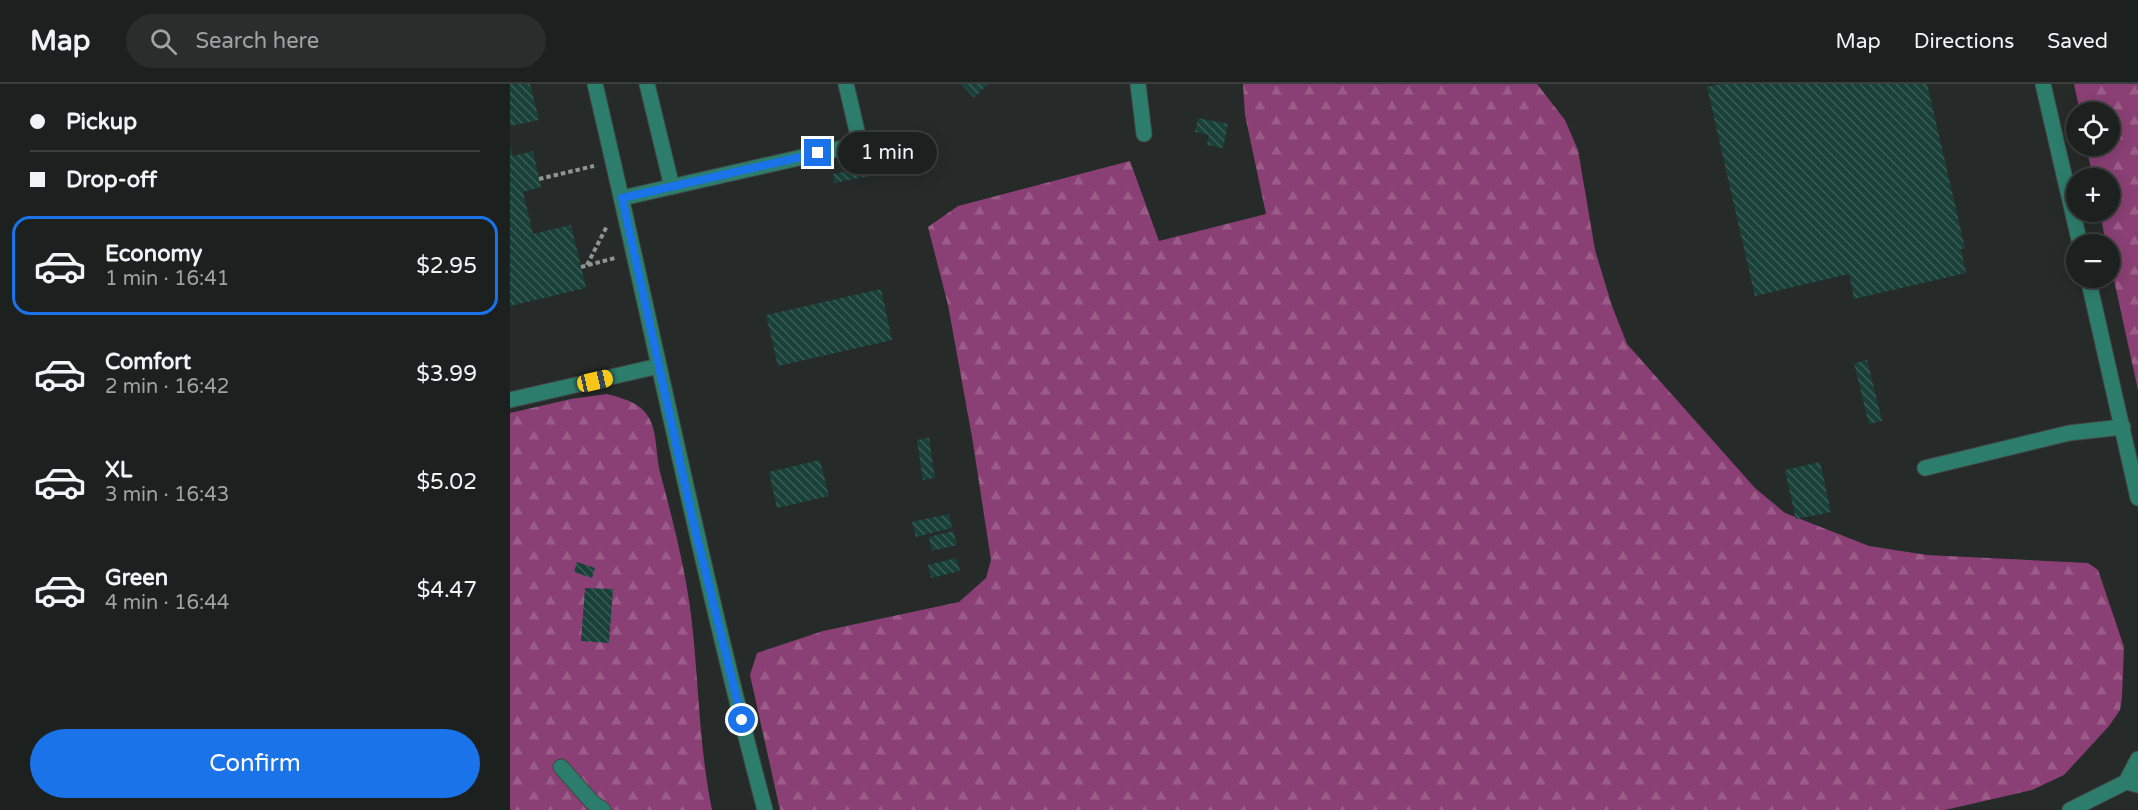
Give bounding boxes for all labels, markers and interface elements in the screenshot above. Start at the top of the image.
search box [126,14,546,68]
text: Map [30,24,90,58]
icon: search [147,25,180,58]
text: Search here [195,28,319,54]
text: Map [1835,29,1881,54]
text: Directions [1914,29,2014,54]
text: Saved [2047,29,2108,54]
map controls [2066,102,2120,288]
button: locate [2066,102,2120,156]
text: Pickup [66,109,137,135]
callout: 1 min [839,132,938,174]
route end [804,139,831,166]
text: 1 min [861,141,914,165]
text: Drop-off [66,167,157,193]
button: + [2066,168,2120,222]
button: − [2066,234,2120,288]
icon: car [33,239,87,293]
text: Economy [105,241,202,267]
text: $2.95 [416,253,477,279]
text: 1 min · 16:41 [105,267,229,291]
icon: car [33,347,87,401]
text: Comfort [105,349,191,375]
text: $3.99 [416,361,477,387]
car [575,368,615,394]
text: 2 min · 16:42 [105,375,229,399]
icon: car [33,455,87,509]
text: XL [105,457,132,483]
text: $5.02 [416,469,477,495]
text: 3 min · 16:43 [105,483,229,507]
icon: car [33,563,87,617]
text: Green [105,565,168,591]
text: $4.47 [417,577,477,603]
text: 4 min · 16:44 [105,591,229,615]
route start [728,706,755,733]
button: Confirm [30,729,480,798]

